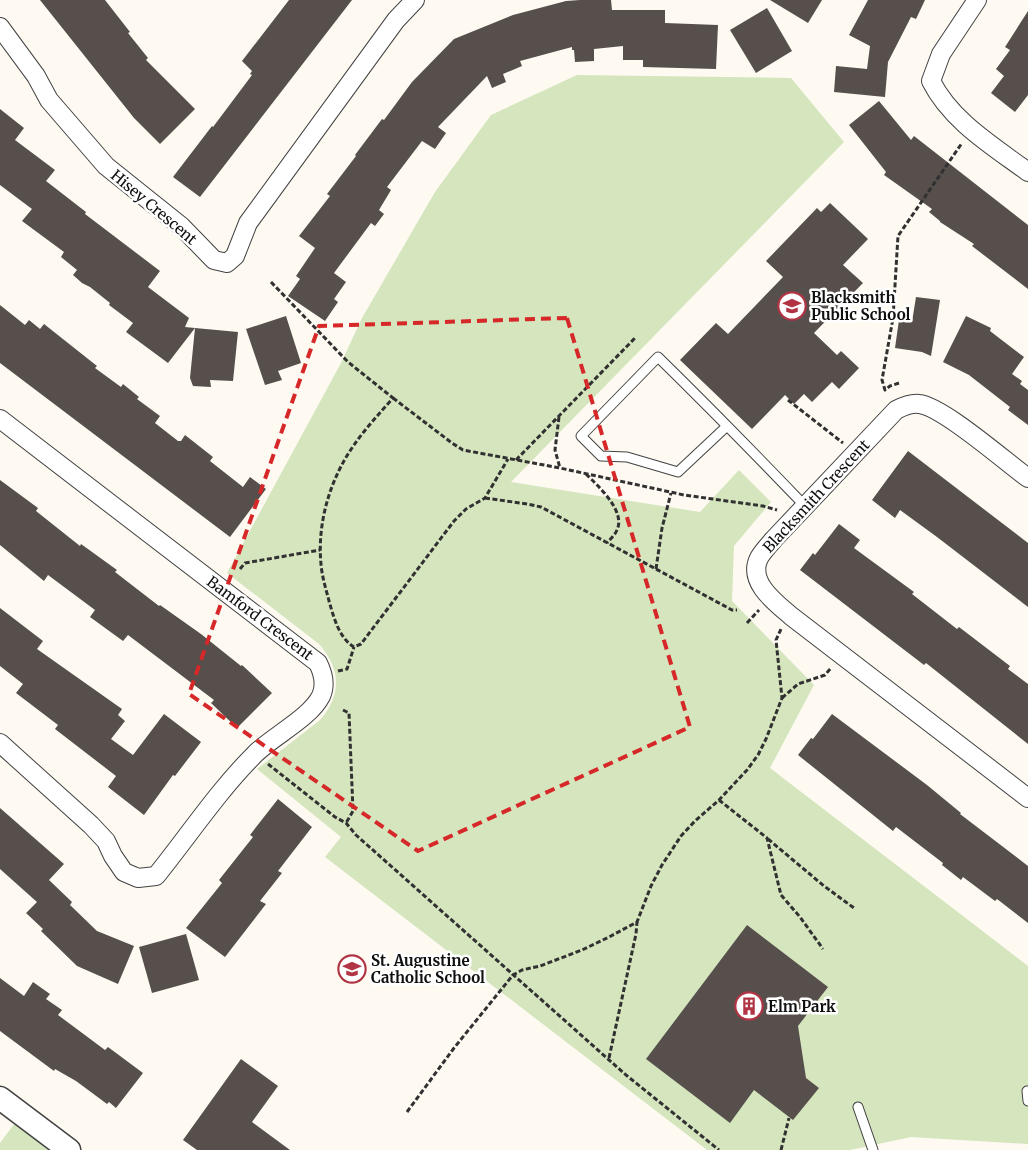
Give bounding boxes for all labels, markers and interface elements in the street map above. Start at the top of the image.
street label: Hisey Crescent [107,165,201,249]
place label: Blacksmith Public School [811,288,911,324]
school or university icon: Blacksmith Public School [777,291,807,321]
street label: Blacksmith Crescent [759,435,873,557]
street label: Bamford Crescent [203,572,317,664]
place label: St. Augustine Catholic School [371,951,485,987]
school or university icon: St. Augustine Catholic School [337,954,367,984]
building icon: Elm Park [734,991,764,1021]
place label: Elm Park [768,997,836,1016]

